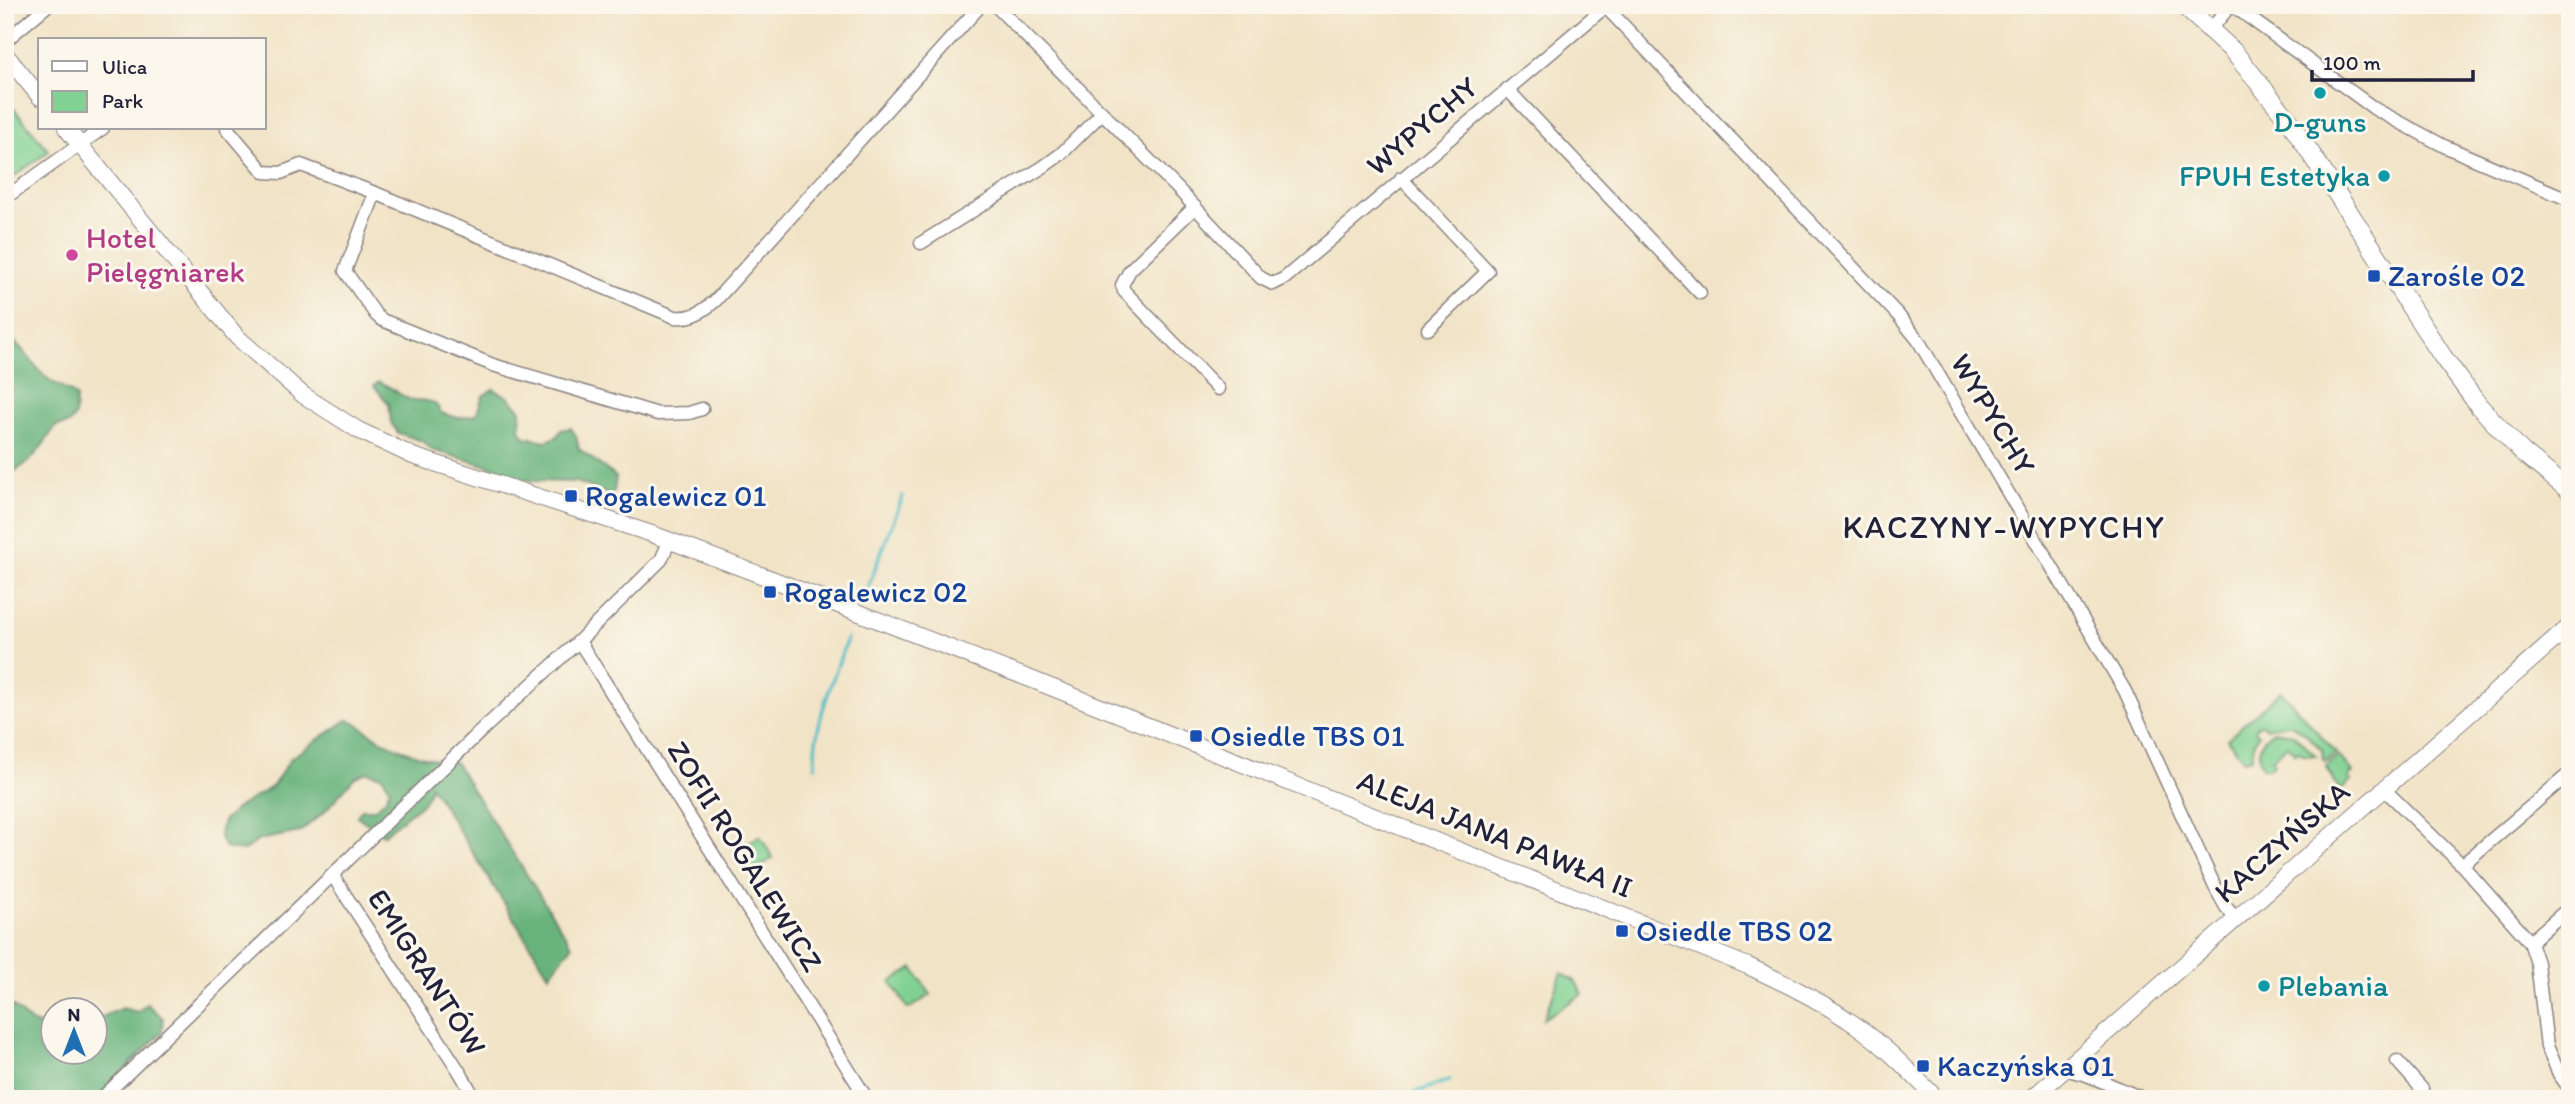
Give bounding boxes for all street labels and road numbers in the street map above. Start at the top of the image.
street label: WYPYCHY [1358,68,1485,183]
street label: WYPYCHY [1943,347,2044,481]
street label: ZOFII ROGALEWICZ [660,734,831,978]
street label: ALEJA JANA PAWŁA II [1352,761,1638,906]
street label: KACZYŃSKA [2206,773,2357,910]
street label: EMIGRANTÓW [360,882,495,1062]

